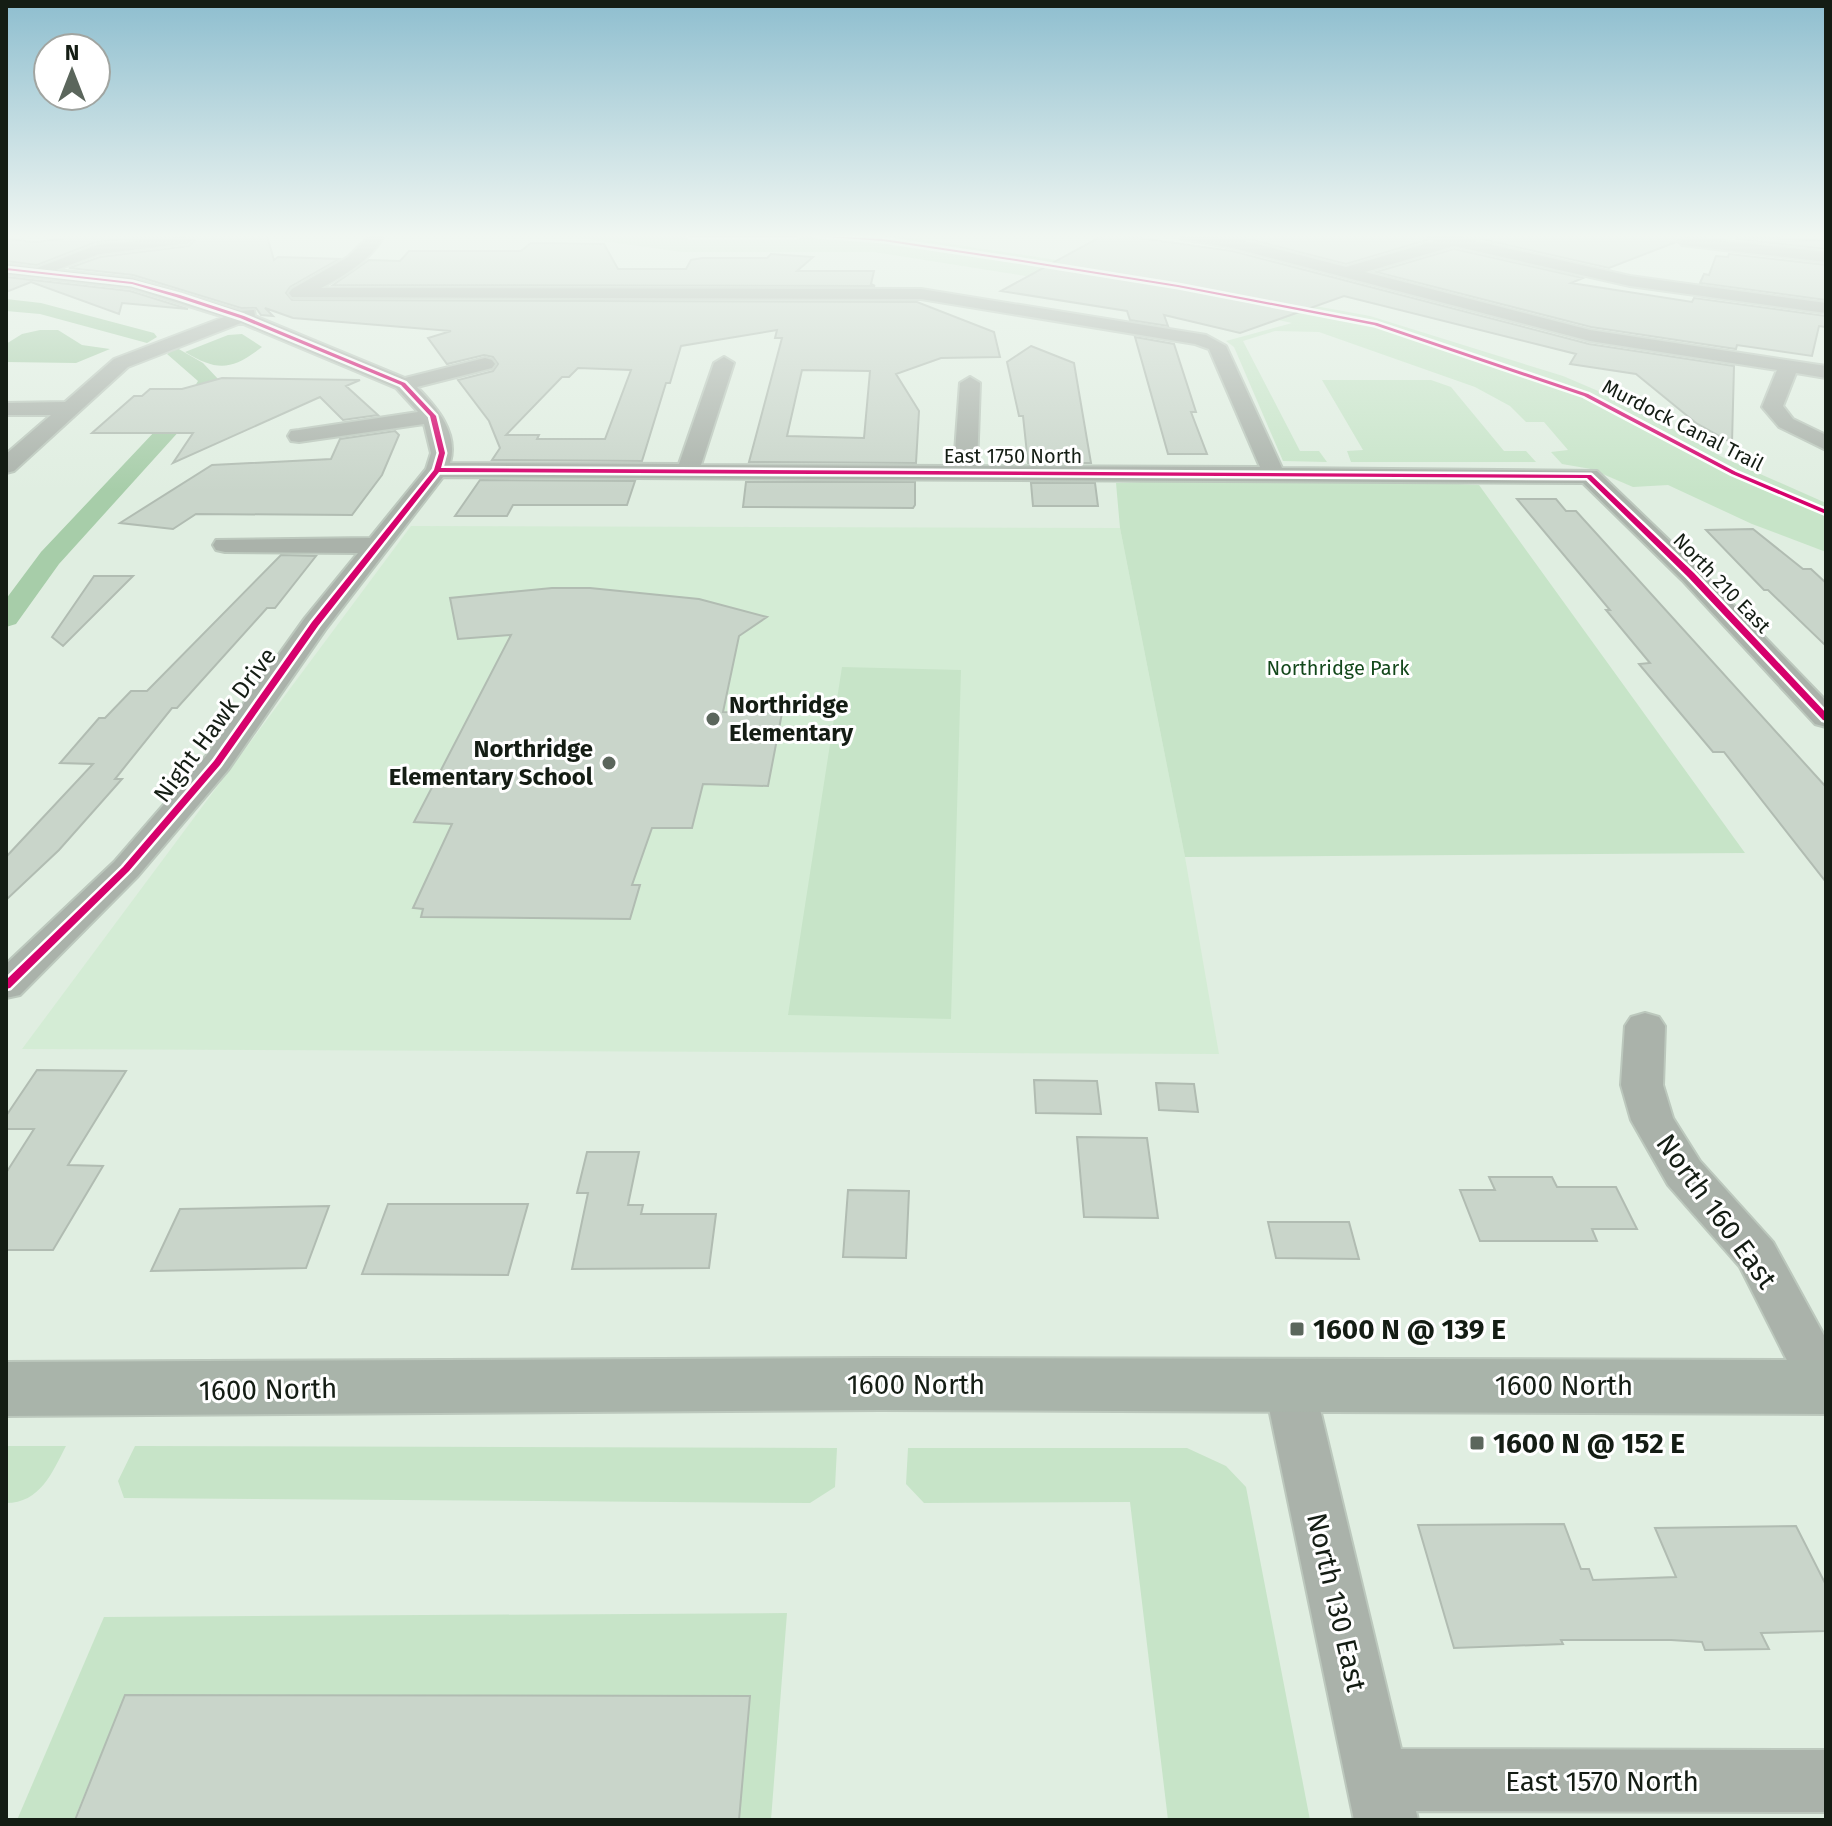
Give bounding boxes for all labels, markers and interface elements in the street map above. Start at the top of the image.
north arrow [32,32,112,112]
text: N [65,39,79,66]
street label: Murdock Canal Trail [1598,374,1768,476]
street label: East 1750 North [944,444,1082,468]
street label: North 210 East [1668,528,1776,638]
street label: Night Hawk Drive [148,642,282,808]
park label: Northridge Park [1267,656,1410,680]
place label: Northridge Elementary [729,691,854,747]
marker: Northridge Elementary [704,710,722,728]
place label: Northridge Elementary School [389,735,594,791]
marker: Northridge Elementary School [600,754,618,772]
street label: North 160 East [1649,1128,1784,1296]
place label: 1600 N @ 139 E [1313,1313,1506,1346]
marker: 1600 N @ 139 E [1288,1320,1306,1338]
street label: 1600 North [847,1368,985,1401]
street label: 1600 North [1495,1369,1633,1402]
street label: 1600 North [198,1372,338,1407]
place label: 1600 N @ 152 E [1493,1427,1685,1460]
marker: 1600 N @ 152 E [1468,1434,1486,1452]
street label: North 130 East [1300,1510,1373,1695]
street label: East 1570 North [1505,1765,1699,1798]

